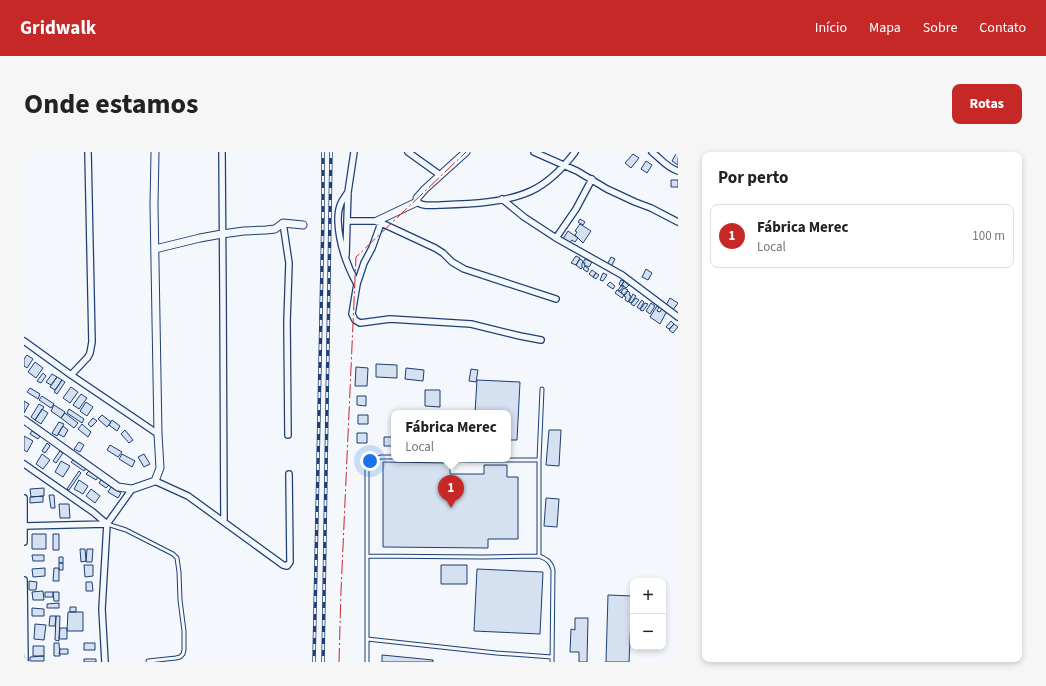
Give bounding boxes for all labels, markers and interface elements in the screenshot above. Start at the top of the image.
text: Gridwalk [20,15,96,42]
text: Início [815,18,847,38]
text: Mapa [869,18,901,38]
text: Sobre [923,18,957,38]
text: Contato [979,18,1026,38]
text: Onde estamos [24,84,198,124]
button: Rotas [952,84,1022,124]
text: Por perto [718,166,788,190]
text: Fábrica Merec [757,217,848,238]
text: 1 [729,227,735,245]
text: 100 m [972,227,1005,245]
text: Local [757,238,786,256]
popup [391,410,511,462]
text: Fábrica Merec [405,417,497,438]
text: Local [405,438,434,456]
your location [360,451,380,471]
pin: 1 [438,475,464,508]
map controls [630,578,666,650]
button: + [630,578,666,614]
button: − [630,614,666,650]

